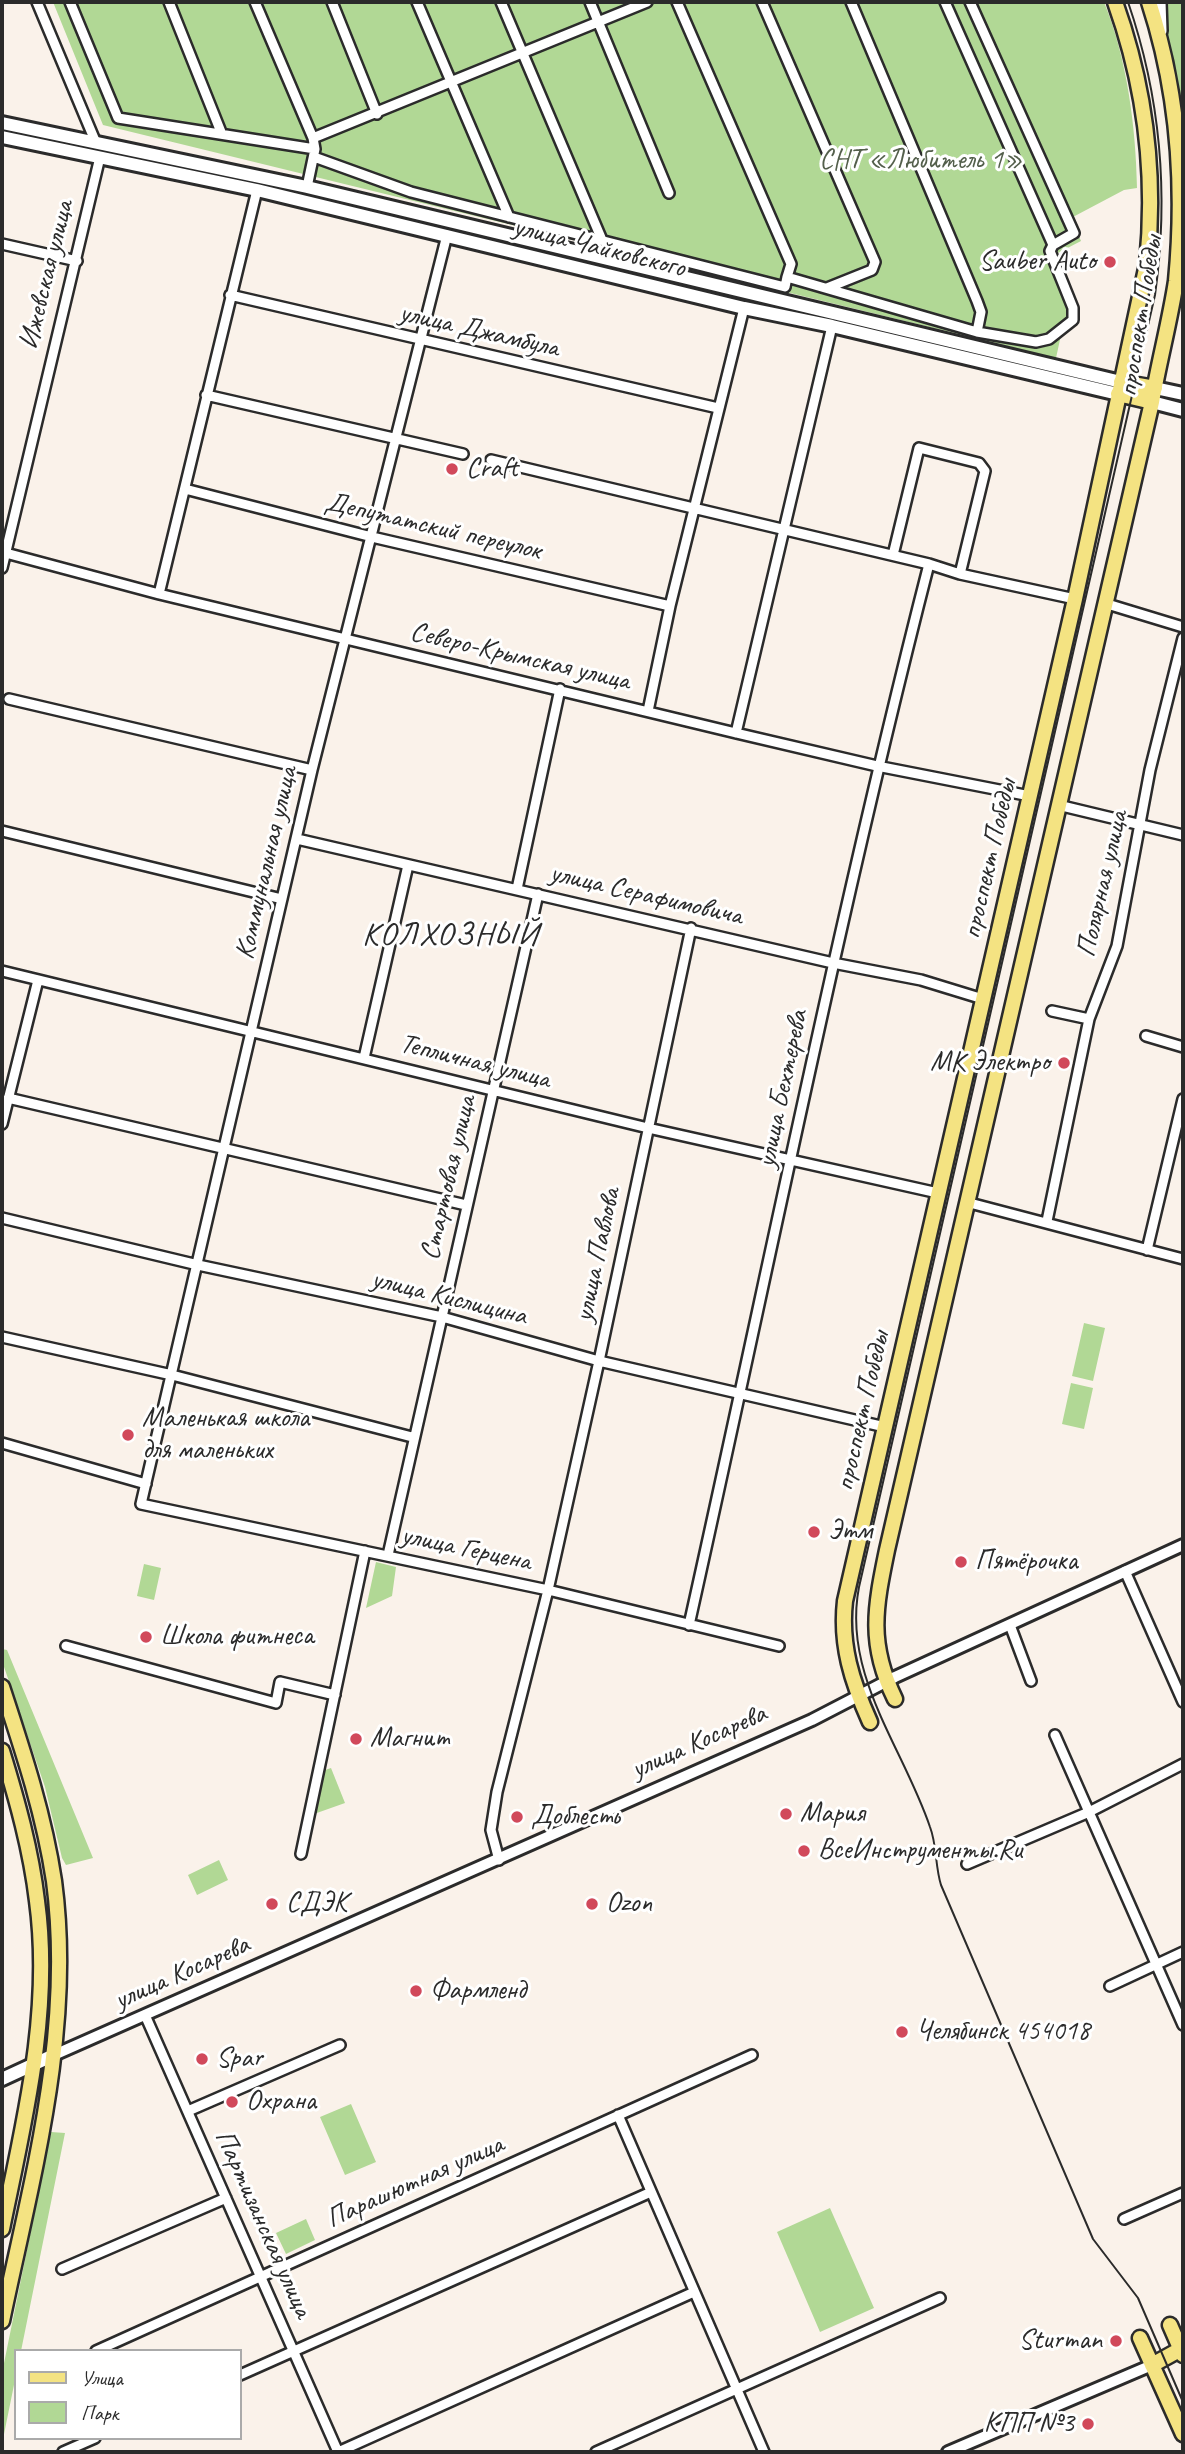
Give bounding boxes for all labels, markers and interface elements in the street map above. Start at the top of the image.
park label: СНТ «Любитель 1» [819,144,1023,178]
street label: Ижевская улица [12,197,82,353]
street label: улица Чайковского [510,210,688,286]
street label: проспект Победы [1112,233,1170,399]
place label: Sauber Auto [979,245,1096,279]
marker: Sauber Auto [1102,254,1118,270]
street label: улица Джамбула [396,296,562,366]
place label: Craft [466,452,518,486]
marker: Craft [444,461,460,477]
street label: Депутатский переулок [322,486,544,568]
street label: Северо-Крымская улица [407,615,633,699]
street label: Коммунальная улица [229,763,305,963]
street label: проспект Победы [955,776,1025,942]
street label: Полярная улица [1070,808,1136,960]
street label: улица Серафимовича [547,857,745,933]
district label: КОЛХОЗНЫЙ [364,917,538,955]
street label: улица Бехтерева [750,1007,816,1171]
street label: Тепличная улица [397,1027,553,1097]
place label: МК Электро [930,1046,1050,1080]
marker: МК Электро [1056,1055,1072,1071]
street label: Стартовая улица [414,1093,484,1263]
street label: улица Павлова [567,1185,629,1325]
street label: улица Кислицина [368,1262,530,1334]
street label: проспект Победы [828,1328,898,1494]
place label: Маленькая школа для маленьких [142,1402,309,1468]
marker: Маленькая школа для маленьких [120,1427,136,1443]
place label: Этм [828,1515,872,1549]
street label: улица Герцена [398,1519,534,1579]
marker: Этм [806,1524,822,1540]
place label: Пятёрочка [975,1545,1078,1579]
marker: Пятёрочка [953,1554,969,1570]
place label: Школа фитнеса [160,1620,313,1654]
marker: Школа фитнеса [138,1629,154,1645]
street label: улица Косарева [626,1697,772,1787]
place label: Магнит [370,1722,450,1756]
marker: Магнит [348,1731,364,1747]
place label: Мария [800,1797,865,1831]
place label: Доблесть [531,1800,619,1834]
marker: Мария [778,1806,794,1822]
marker: Доблесть [509,1809,525,1825]
place label: ВсеИнструменты.Ru [818,1834,1022,1868]
marker: ВсеИнструменты.Ru [796,1843,812,1859]
place label: СДЭК [286,1887,347,1921]
place label: Ozon [606,1887,652,1921]
marker: СДЭК [264,1896,280,1912]
marker: Ozon [584,1896,600,1912]
street label: улица Косарева [109,1928,255,2018]
place label: Фармленд [430,1974,526,2008]
marker: Фармленд [408,1983,424,1999]
place label: Челябинск 454018 [916,2015,1090,2049]
marker: Челябинск 454018 [894,2024,910,2040]
place label: Spar [216,2042,263,2076]
marker: Spar [194,2051,210,2067]
place label: Охрана [246,2085,316,2119]
marker: Охрана [224,2094,240,2110]
street label: Партизанская улица [207,2125,319,2323]
street label: Парашютная улица [321,2128,509,2236]
place label: Sturman [1019,2324,1102,2358]
marker: Sturman [1108,2333,1124,2349]
legend [14,2349,242,2440]
text: Улица [81,2365,123,2391]
text: Парк [81,2400,118,2426]
place label: КПП №3 [984,2407,1074,2441]
marker: КПП №3 [1080,2416,1096,2432]

